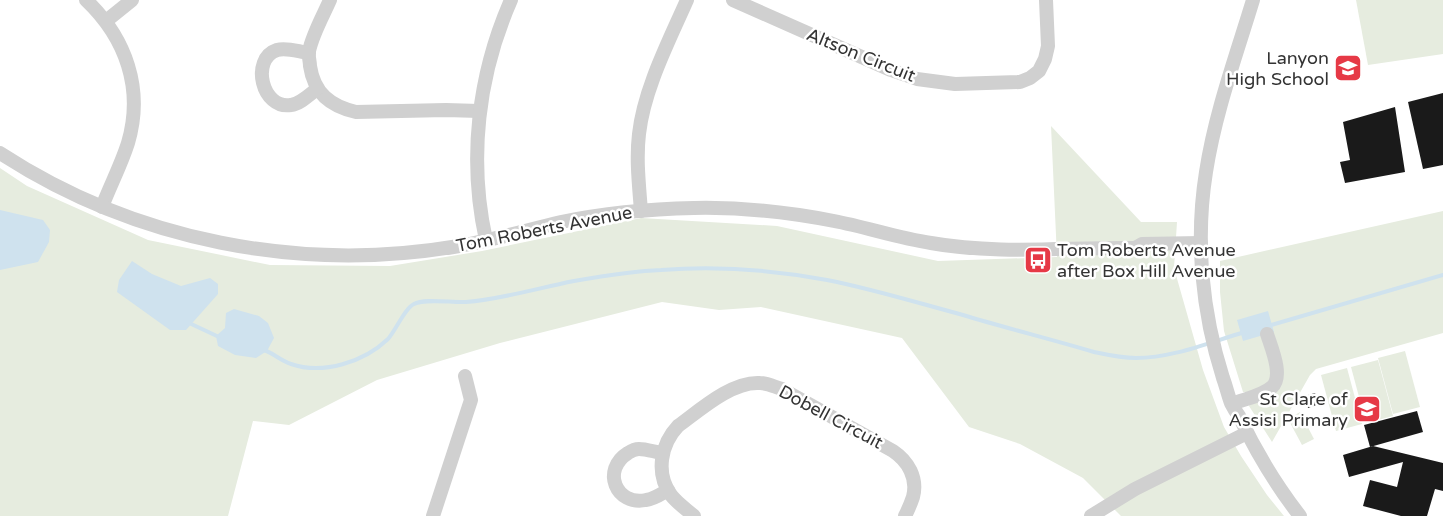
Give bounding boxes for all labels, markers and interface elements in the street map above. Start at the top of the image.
street label: Altson Circuit [803,23,919,87]
place label: Lanyon High School [1226,47,1329,90]
school or university icon: Lanyon High School [1333,53,1363,83]
street label: Tom Roberts Avenue [454,201,634,257]
place label: Tom Roberts Avenue after Box Hill Avenue [1057,239,1236,282]
bus stop icon: Tom Roberts Avenue after Box Hill Avenue [1023,245,1053,275]
street label: Dobell Circuit [775,380,887,454]
place label: St Clare of Assisi Primary [1228,388,1348,431]
school or university icon: St Clare of Assisi Primary [1352,394,1382,424]

